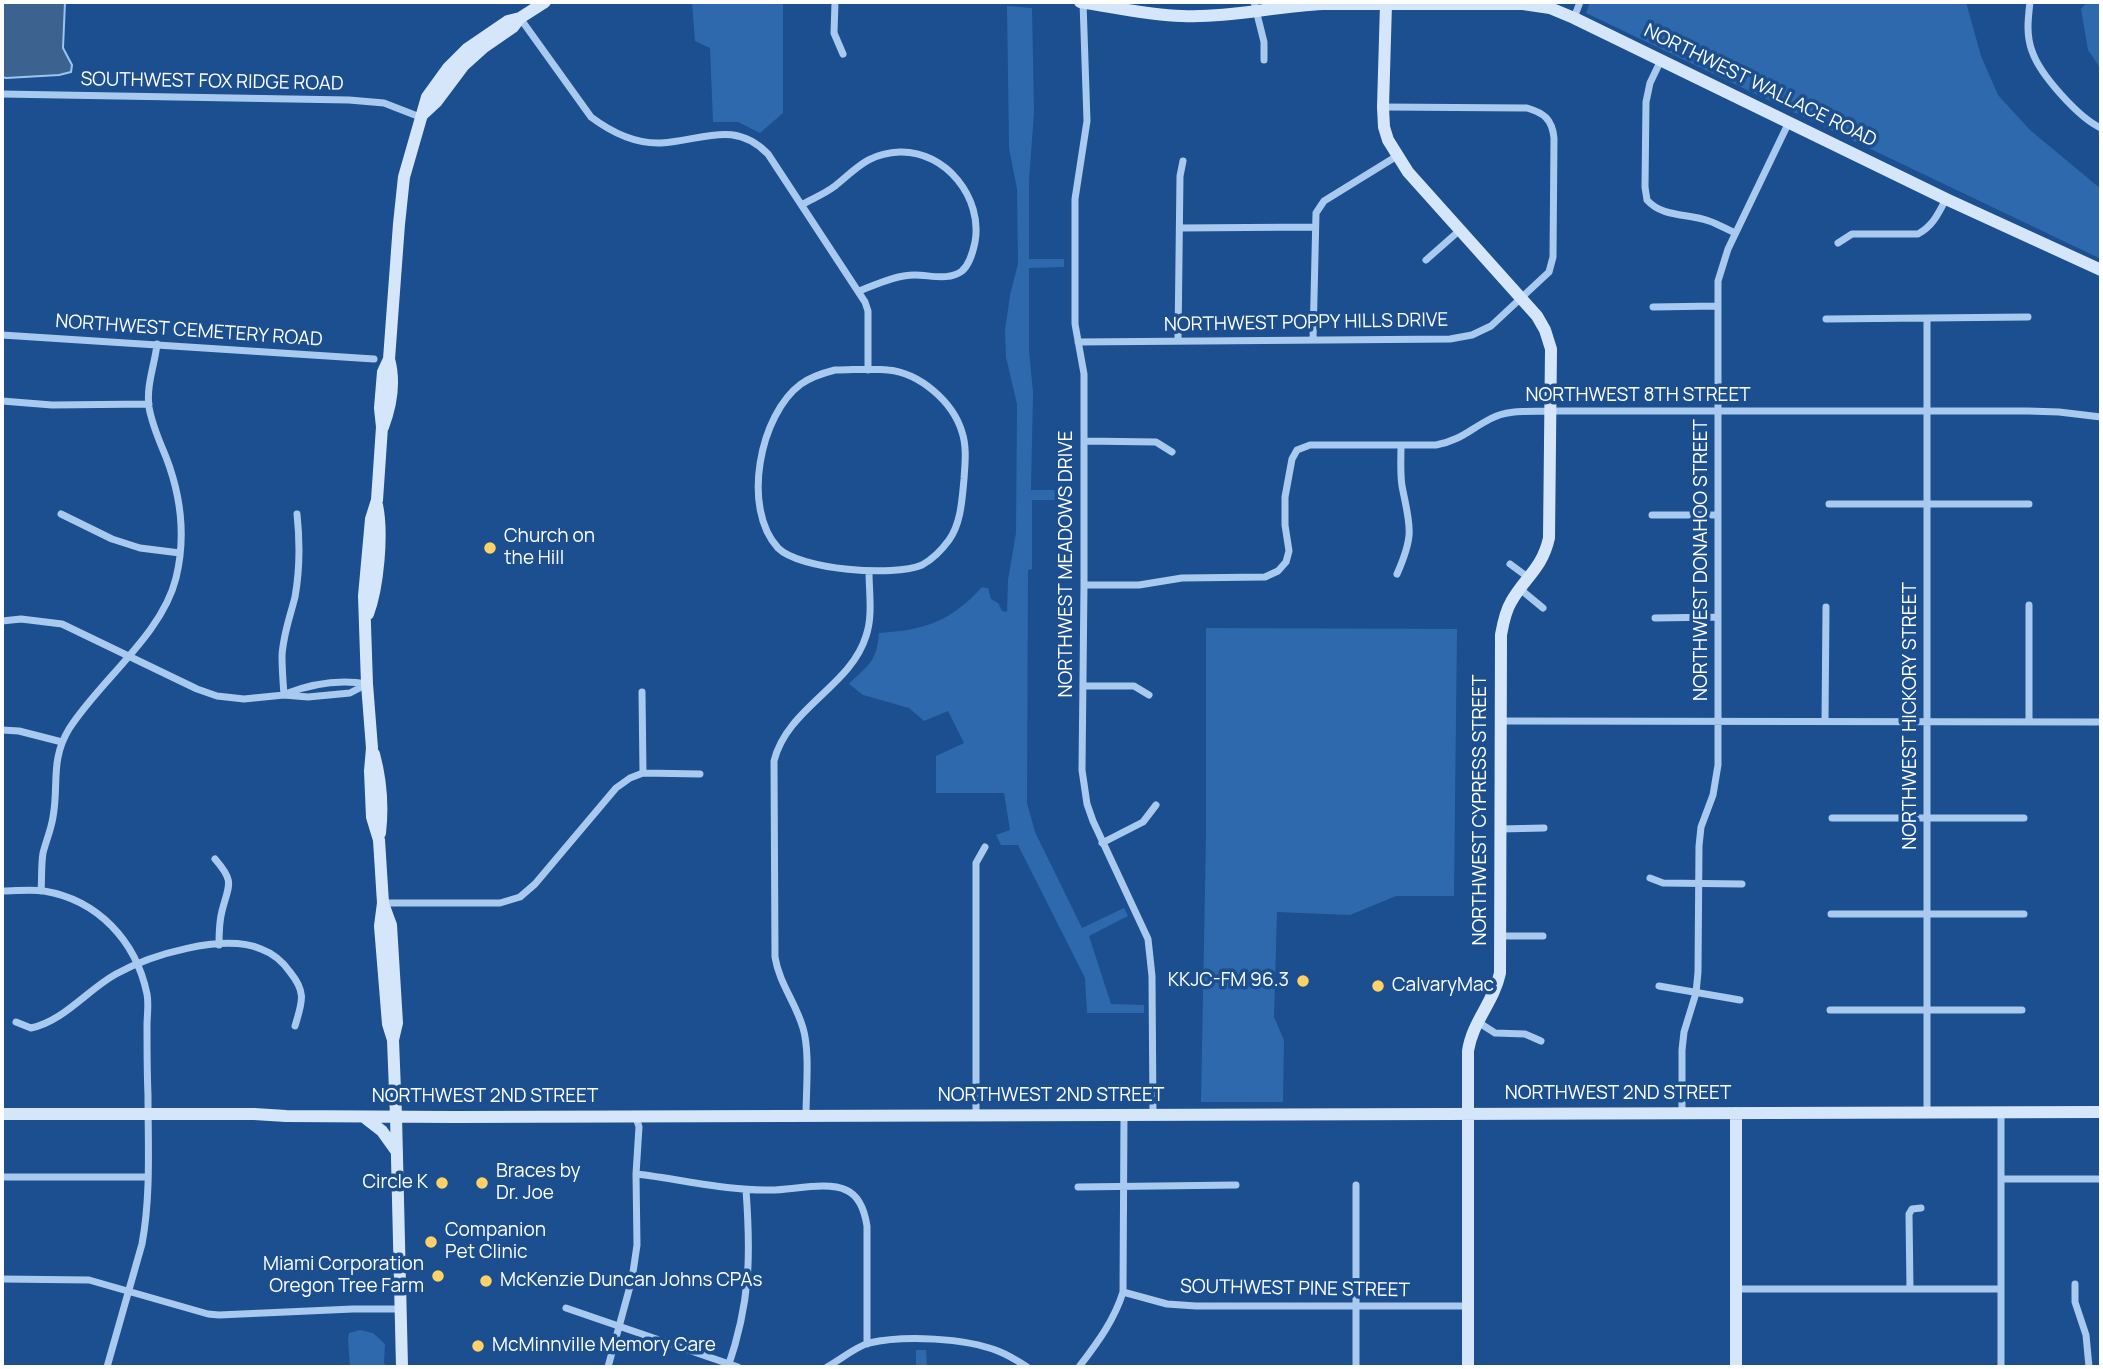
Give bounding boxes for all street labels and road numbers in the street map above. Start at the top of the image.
street label: NORTHWEST WALLACE ROAD [1640,20,1880,152]
street label: SOUTHWEST FOX RIDGE ROAD [80,68,344,96]
street label: NORTHWEST POPPY HILLS DRIVE [1164,309,1448,337]
street label: NORTHWEST CEMETERY ROAD [55,310,323,352]
street label: NORTHWEST 8TH STREET [1525,385,1751,407]
street label: NORTHWEST DONAHOO STREET [1691,419,1713,701]
street label: NORTHWEST MEADOWS DRIVE [1056,430,1078,698]
street label: NORTHWEST HICKORY STREET [1900,582,1922,850]
street label: NORTHWEST CYPRESS STREET [1470,675,1492,945]
street label: NORTHWEST 2ND STREET [1505,1083,1731,1105]
street label: NORTHWEST 2ND STREET [938,1085,1164,1107]
street label: NORTHWEST 2ND STREET [372,1086,598,1108]
street label: SOUTHWEST PINE STREET [1180,1276,1410,1302]

